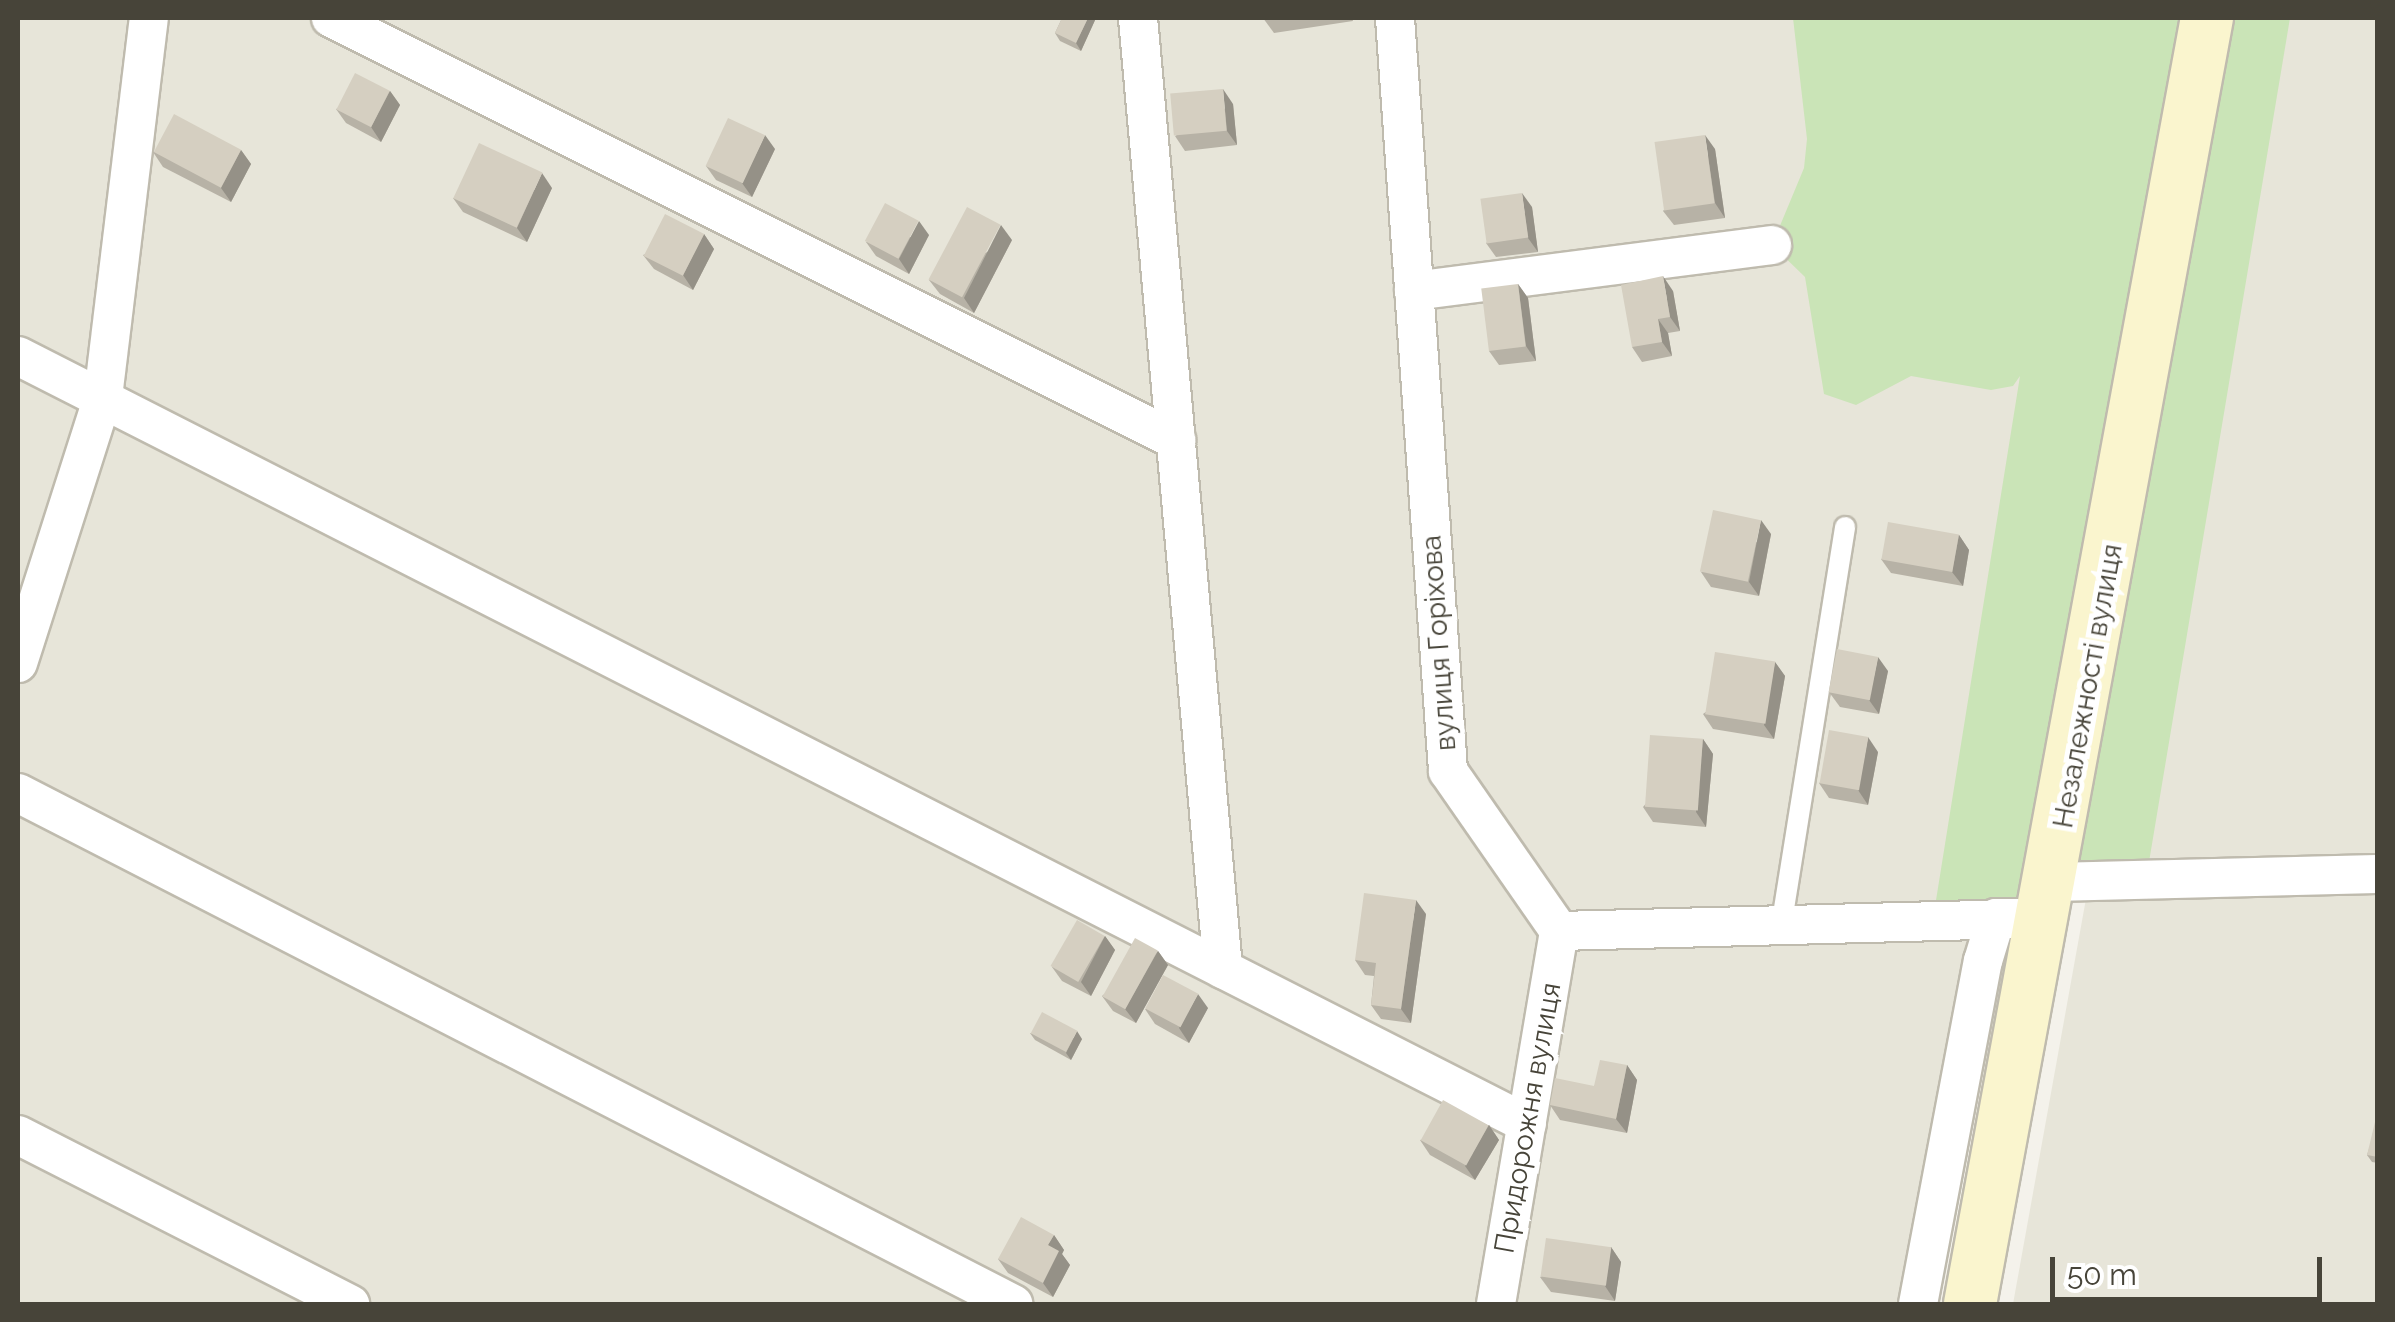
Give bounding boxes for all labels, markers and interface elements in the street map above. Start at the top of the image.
street label: вулиця Горіхова [1415,534,1463,752]
street label: Незалежності вулиця [2046,541,2130,831]
street label: Придорожня вулиця [1488,980,1568,1256]
scale bar [2055,1237,2328,1299]
text: 50 m [2067,1257,2137,1292]

